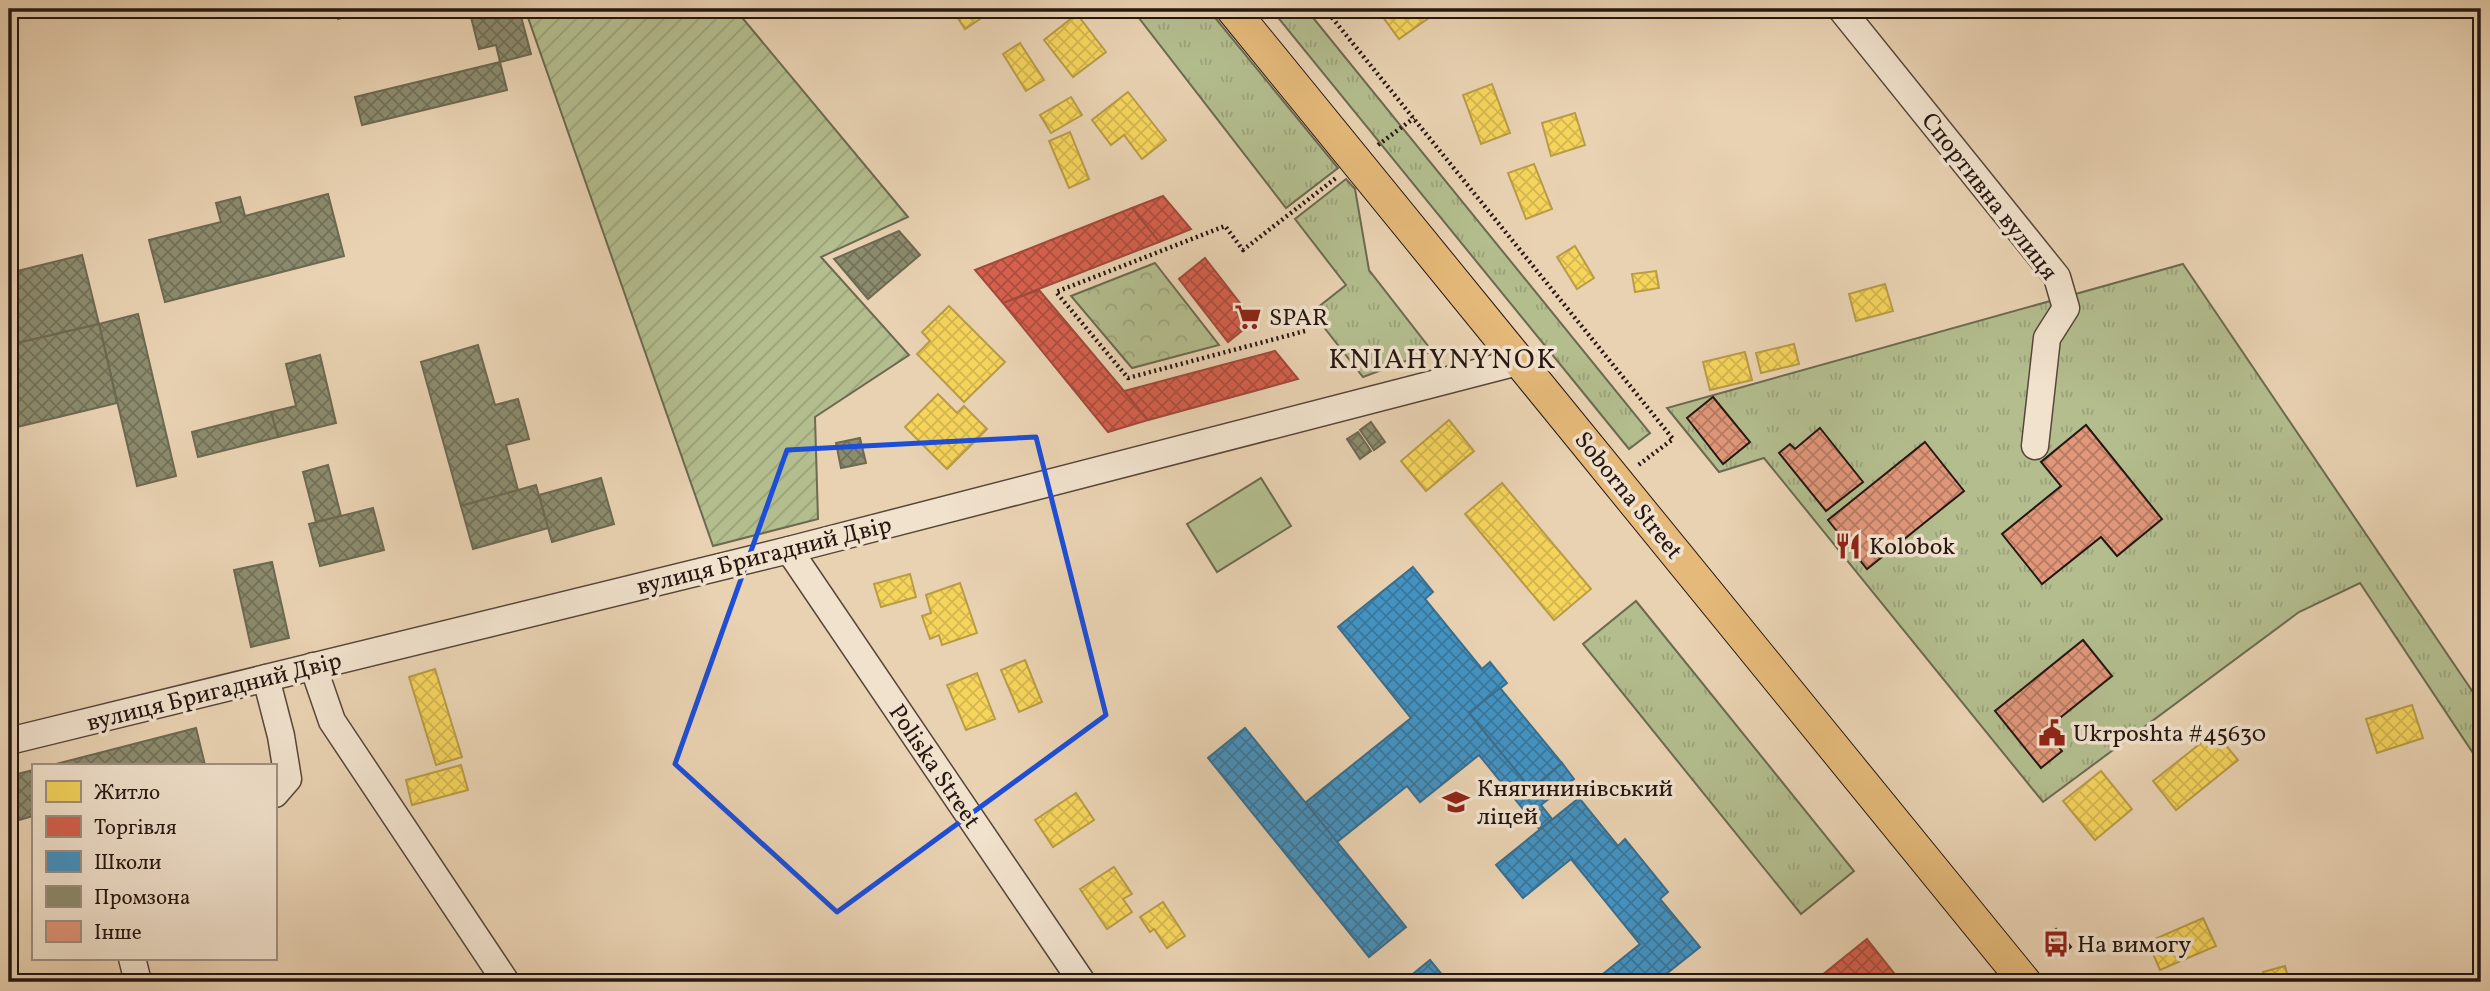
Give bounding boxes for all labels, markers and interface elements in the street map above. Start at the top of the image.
street label: Спортивна вулиця [1912,106,2065,288]
supermarket icon: SPAR [1233,302,1263,332]
place label: SPAR [1269,302,1328,336]
district label: KNIAHYNYNOK [1329,341,1557,380]
street label: Soborna Street [1565,425,1690,567]
street label: вулиця Бригадний Двір [633,509,896,605]
restaurant icon: Kolobok [1833,531,1863,561]
place label: Kolobok [1869,531,1955,565]
street label: вулиця Бригадний Двір [83,645,346,741]
street label: Poliska Street [879,698,988,836]
public building icon: Ukrposhta #45630 [2037,718,2067,748]
place label: Ukrposhta #45630 [2073,718,2266,752]
legend [32,764,276,960]
place label: Княгининівський ліцей [1477,773,1673,835]
text: Житло [94,779,160,808]
school or university icon: Княгининівський ліцей [1441,787,1471,817]
text: Торгівля [94,814,177,843]
text: Школи [94,849,162,878]
text: Промзона [94,884,190,913]
text: Інше [94,919,142,948]
bus stop icon: На вимогу [2041,929,2071,959]
place label: На вимогу [2077,929,2191,963]

